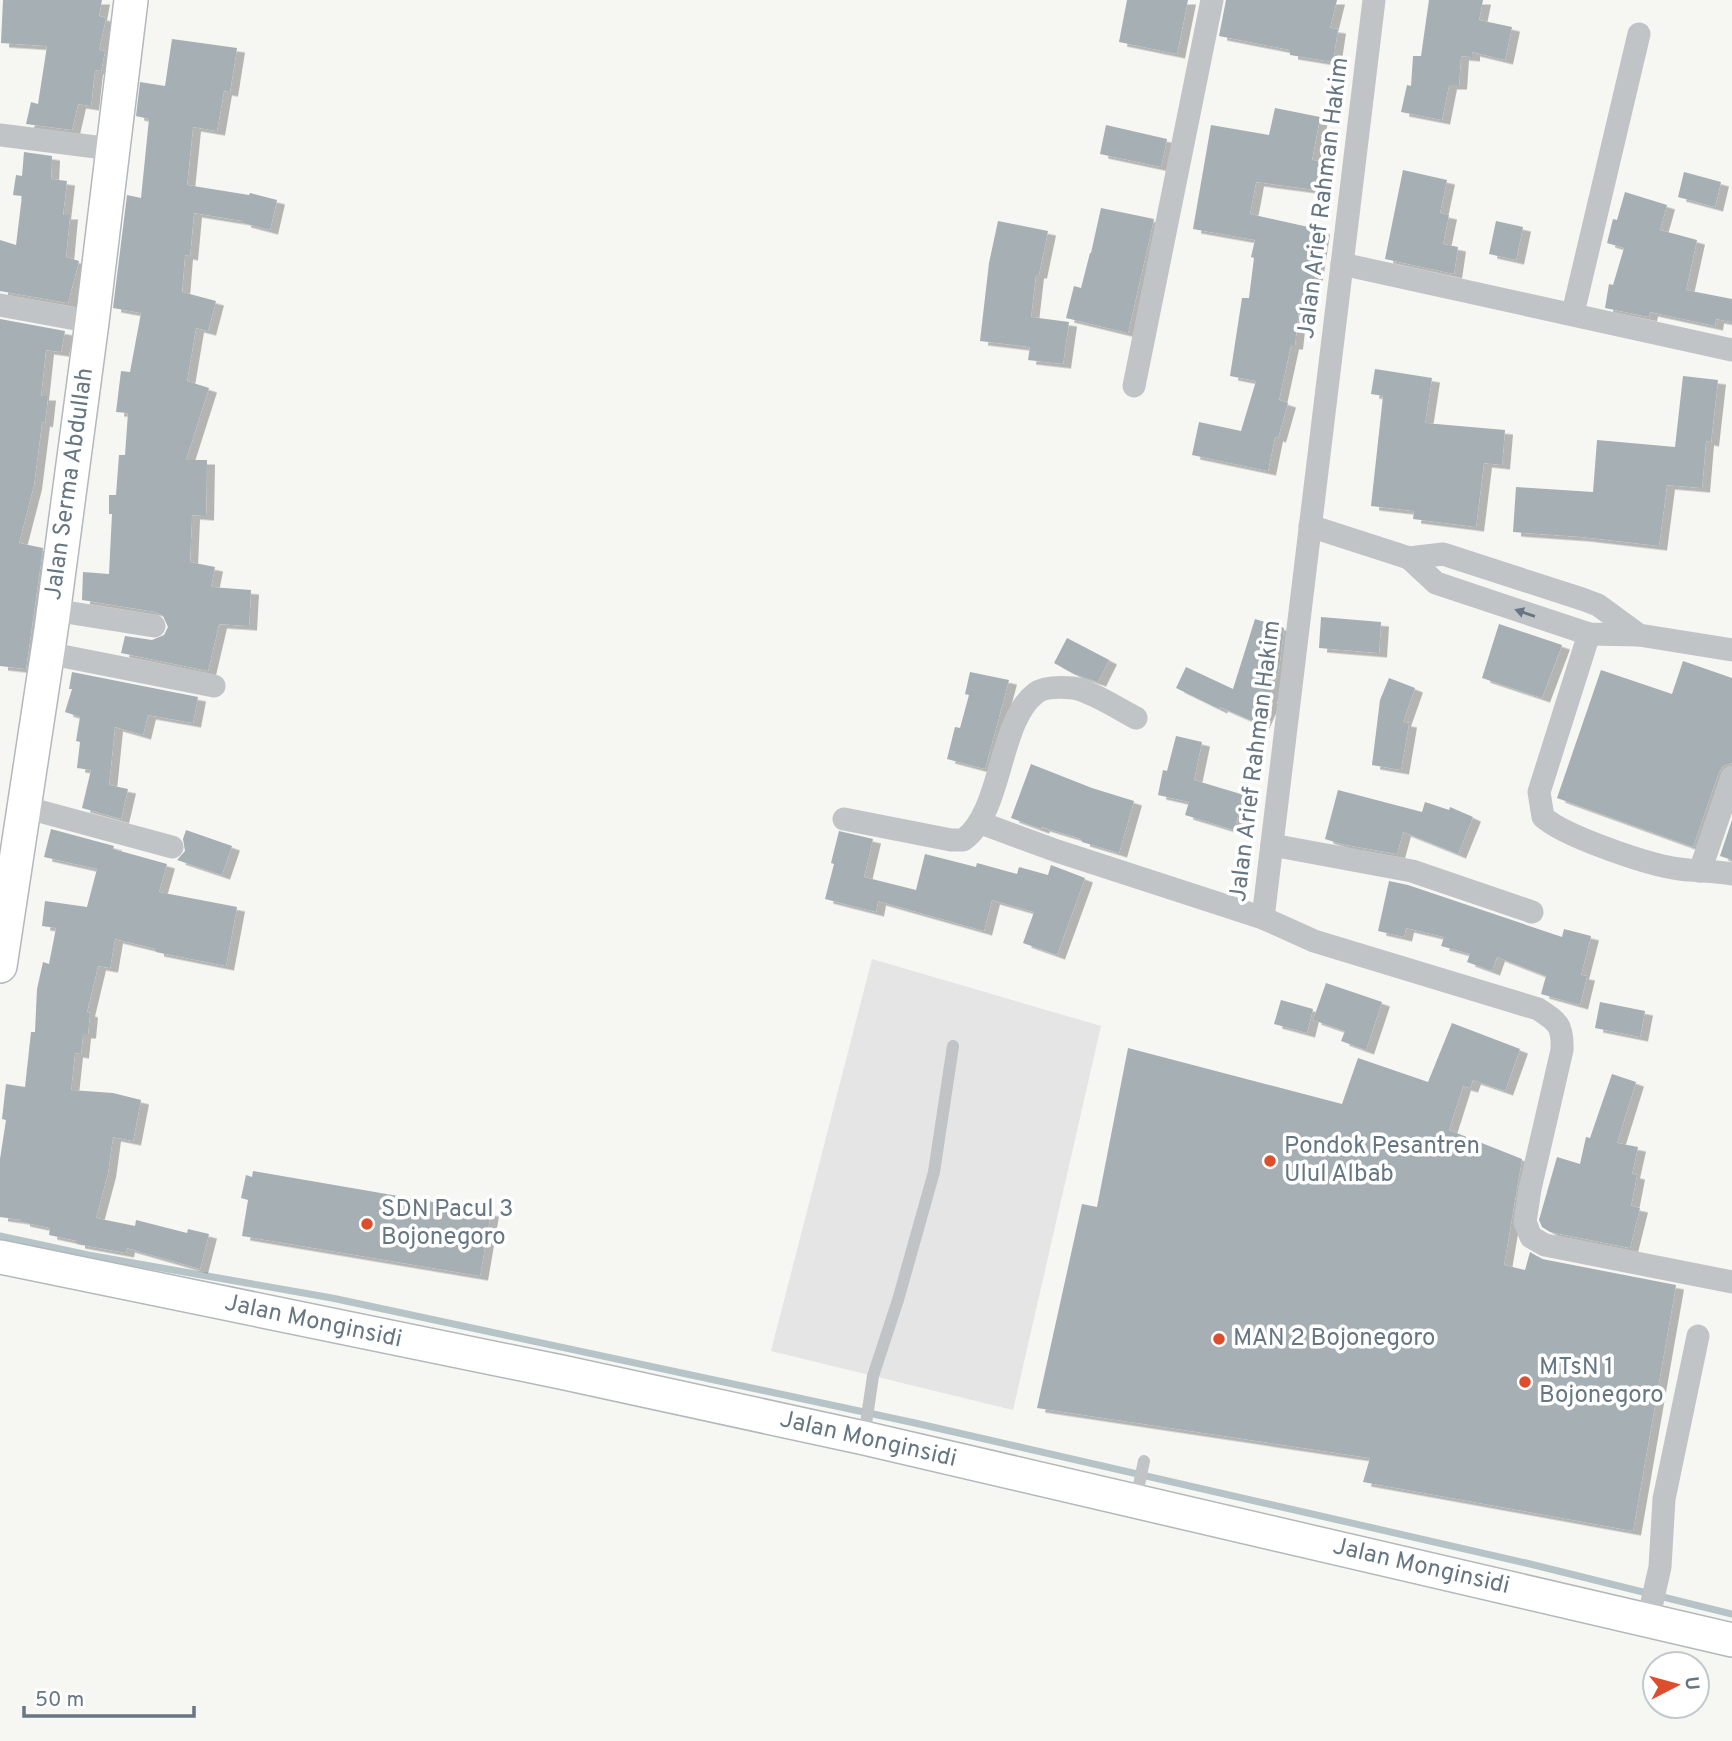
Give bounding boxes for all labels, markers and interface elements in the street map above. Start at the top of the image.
street label: Jalan Arief Rahman Hakim [1292,56,1356,340]
street label: Jalan Serma Abdullah [39,366,101,602]
one-way arrow [1515,607,1536,618]
street label: Jalan Arief Rahman Hakim [1224,619,1288,903]
place label: Pondok Pesantren Ulul Albab [1284,1132,1480,1190]
marker: Pondok Pesantren Ulul Albab [1262,1153,1278,1169]
place label: SDN Pacul 3 Bojonegoro [381,1195,514,1253]
marker: SDN Pacul 3 Bojonegoro [359,1216,375,1232]
street label: Jalan Monginsidi [222,1289,404,1355]
place label: MAN 2 Bojonegoro [1233,1324,1435,1354]
marker: MAN 2 Bojonegoro [1211,1331,1227,1347]
place label: MTsN 1 Bojonegoro [1539,1353,1664,1411]
marker: MTsN 1 Bojonegoro [1517,1374,1533,1390]
street label: Jalan Monginsidi [777,1405,959,1475]
street label: Jalan Monginsidi [1330,1532,1512,1602]
north arrow [1641,1650,1711,1720]
scale bar [24,1674,194,1718]
text: U [1678,1675,1704,1691]
text: 50 m [35,1687,84,1714]

